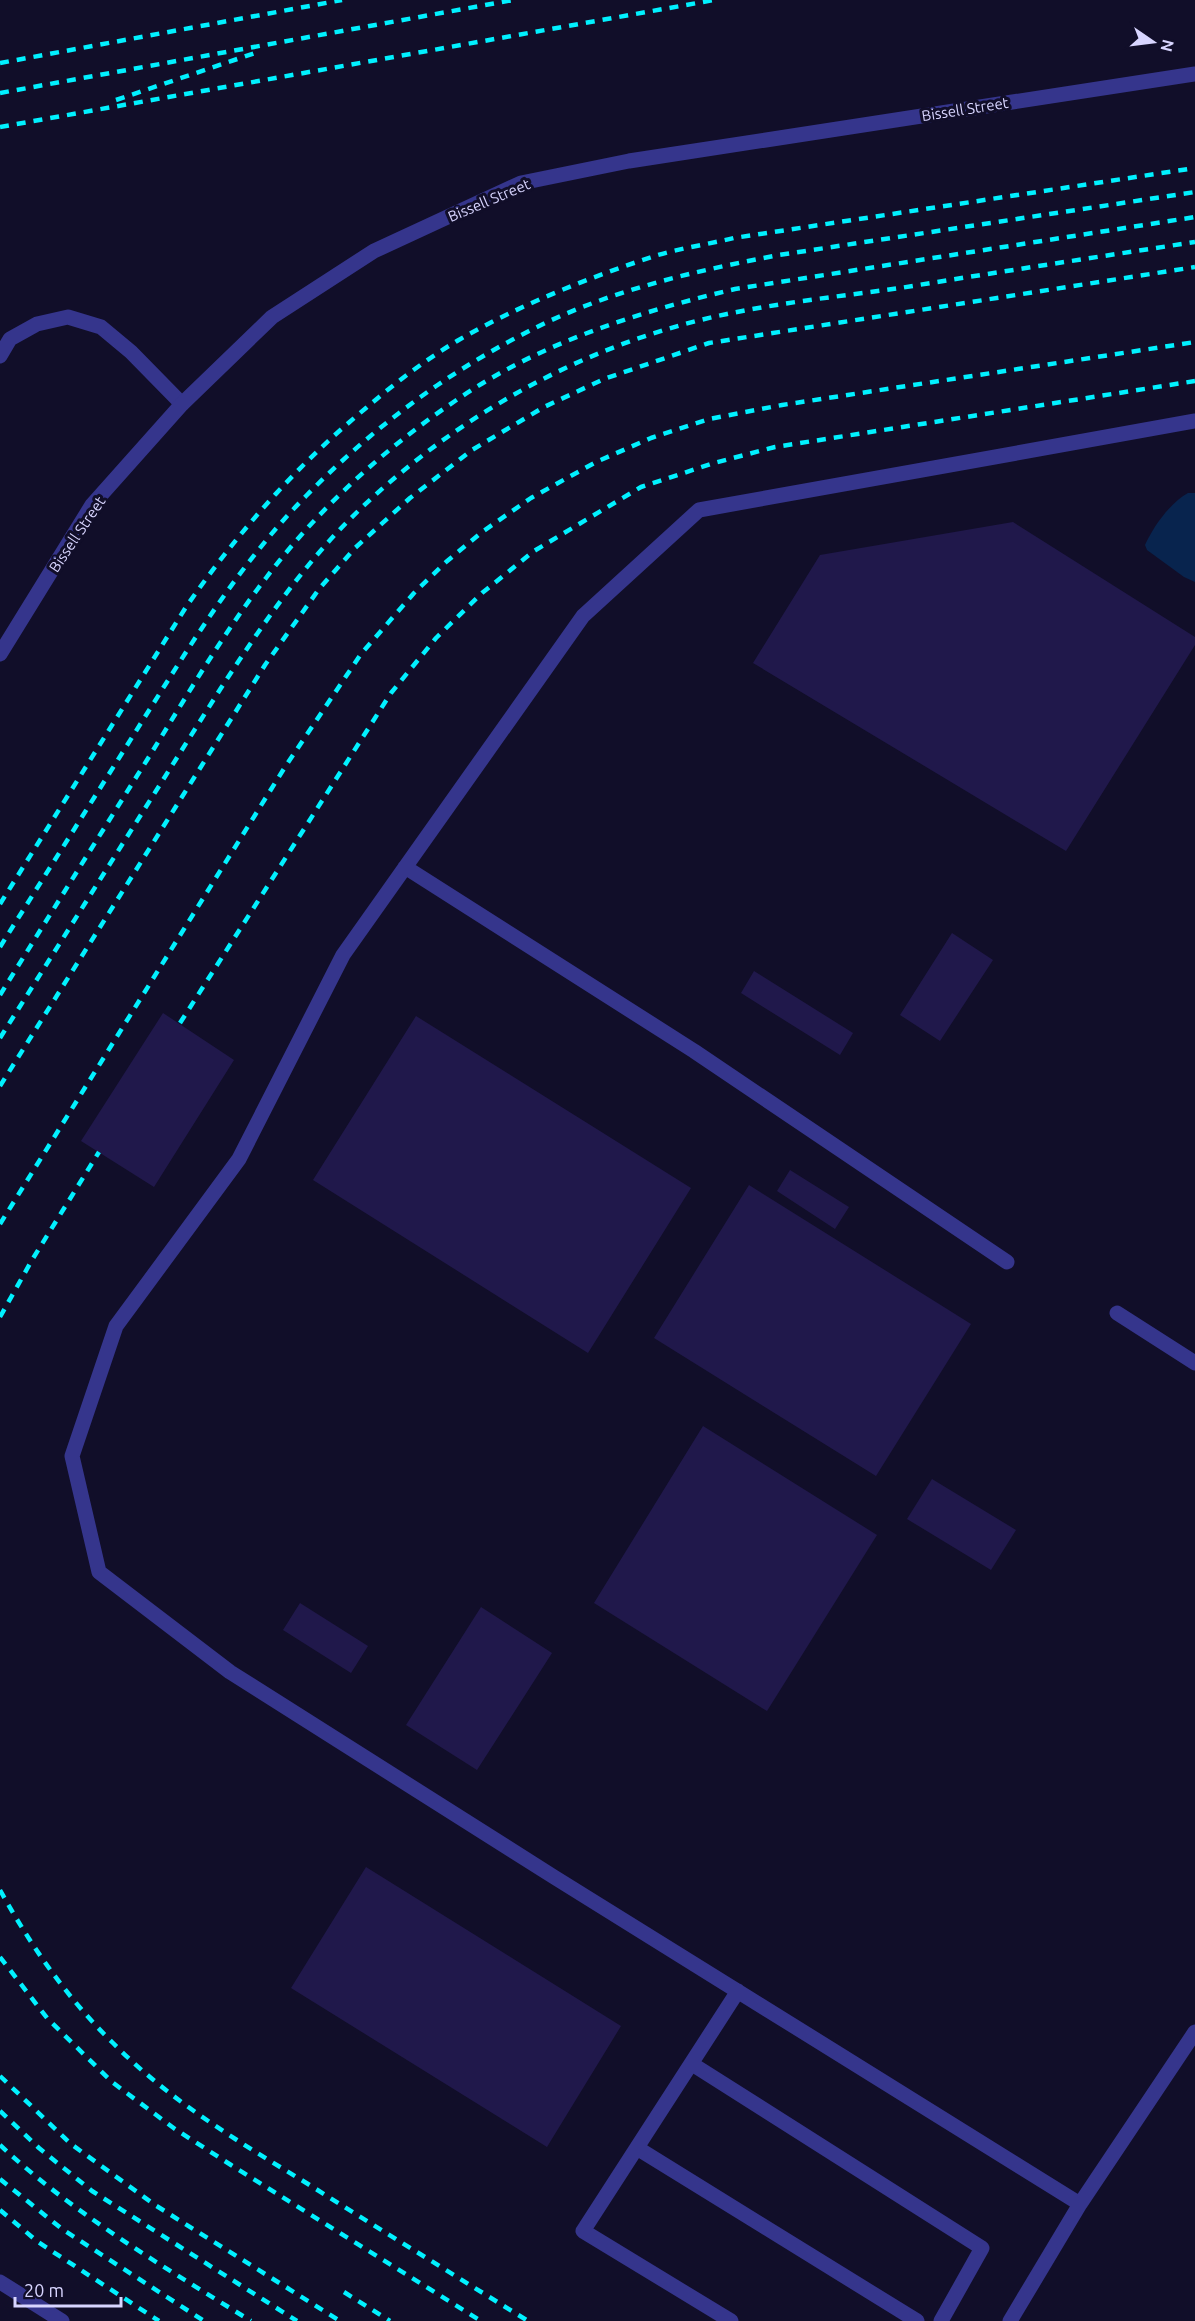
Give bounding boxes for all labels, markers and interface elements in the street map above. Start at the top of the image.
north arrow [1123,12,1183,72]
text: N [1157,38,1178,54]
street label: Bissell Street [920,94,1010,124]
street label: Bissell Street [445,175,533,225]
street label: Bissell Street [45,493,109,575]
scale bar [15,2270,122,2308]
text: 20 m [24,2280,64,2300]

